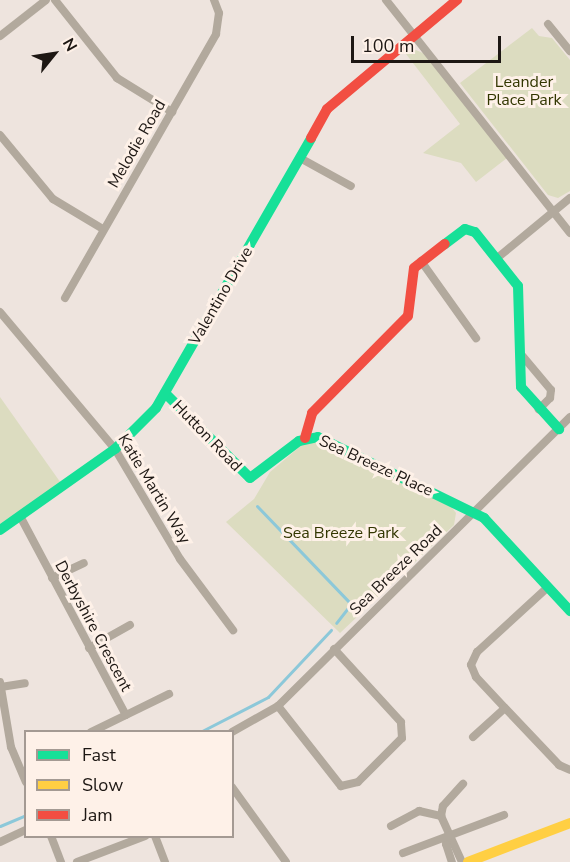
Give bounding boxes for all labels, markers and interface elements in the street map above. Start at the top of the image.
north arrow [24,24,84,84]
scale bar [354,24,504,62]
text: N [57,34,82,56]
text: 100 m [362,34,414,58]
park label: Leander Place Park [486,72,562,110]
street label: Melodie Road [104,96,170,192]
street label: Valentino Drive [185,243,257,349]
street label: Hutton Road [168,396,246,476]
street label: Katie Martin Way [114,431,194,547]
street label: Sea Breeze Place [316,431,436,501]
street label: Sea Breeze Road [346,521,446,619]
park label: Sea Breeze Park [283,523,399,543]
street label: Derbyshire Crescent [50,557,136,695]
legend [24,730,234,838]
text: Fast [82,743,116,767]
text: Slow [82,773,123,797]
text: Jam [82,803,113,827]

